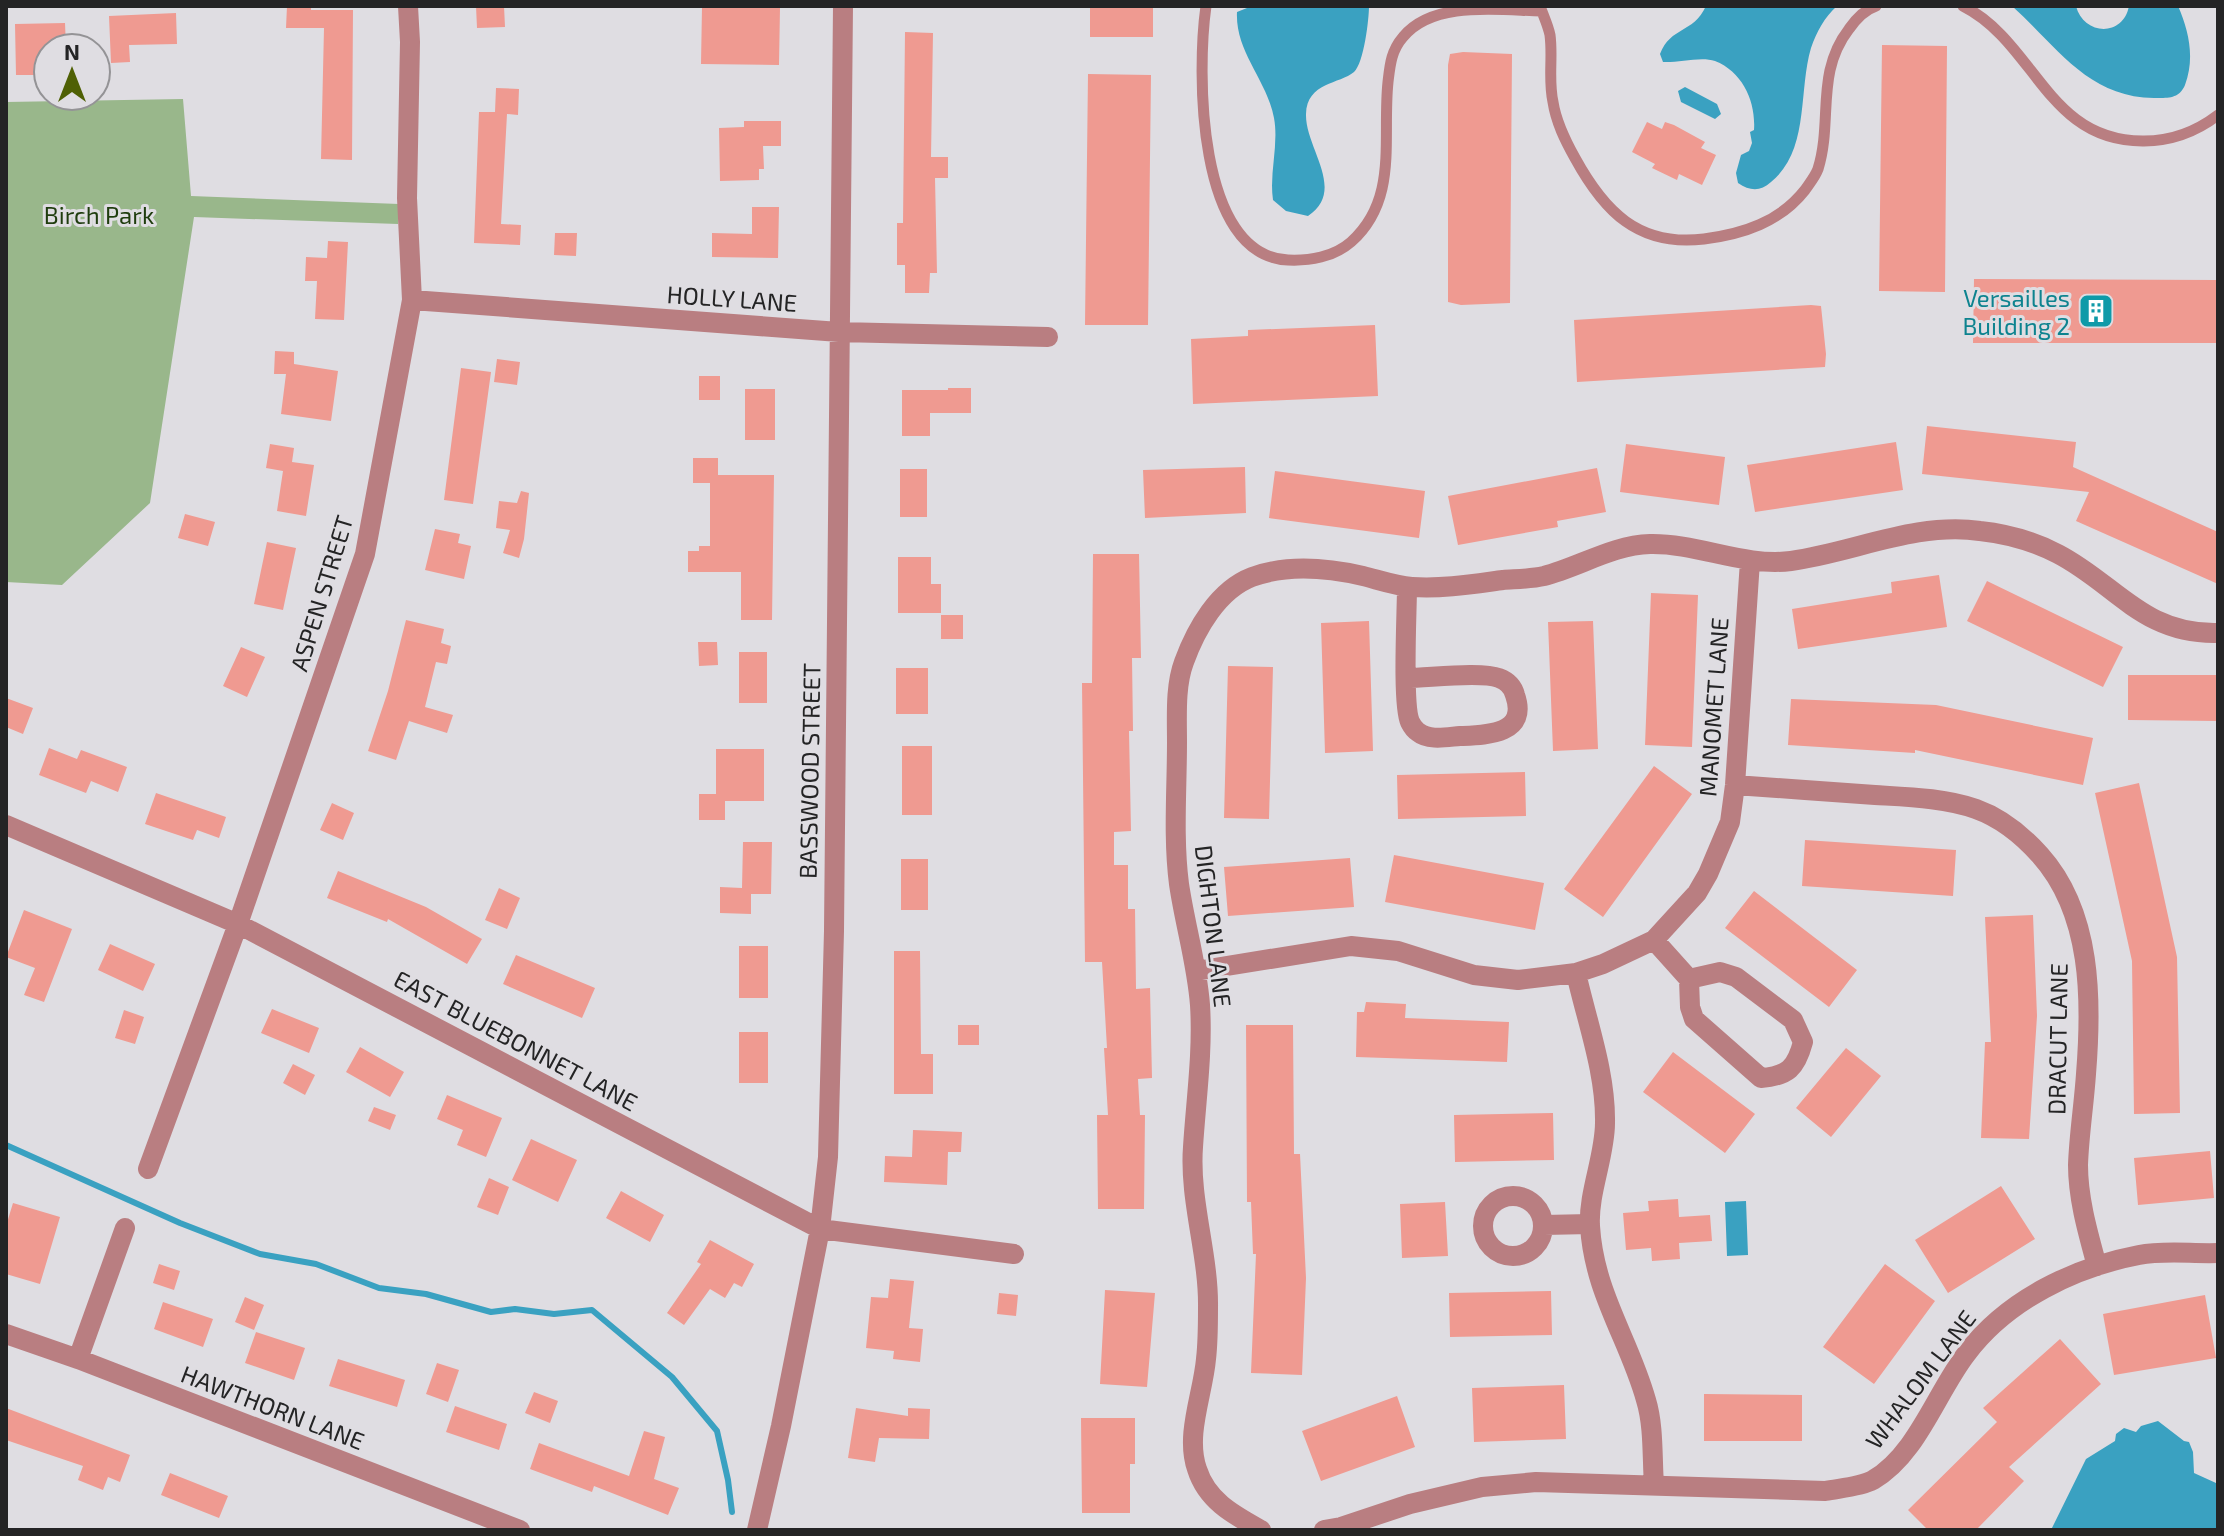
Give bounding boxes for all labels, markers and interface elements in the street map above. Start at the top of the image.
north arrow [32,32,112,112]
text: N [64,38,80,64]
park label: Birch Park [44,200,154,229]
street label: HOLLY LANE [666,279,798,317]
place label: Versailles Building 2 [1962,283,2070,340]
building icon: Versailles Building 2 [2077,292,2115,330]
street label: ASPEN STREET [284,512,358,674]
street label: MANOMET LANE [1692,616,1734,798]
street label: BASSWOOD STREET [793,663,825,879]
street label: DIGHTON LANE [1190,843,1238,1009]
street label: DRACUT LANE [2041,963,2073,1115]
street label: EAST BLUEBONNET LANE [389,964,643,1116]
street label: WHALOM LANE [1859,1304,1981,1454]
street label: HAWTHORN LANE [177,1359,369,1455]

